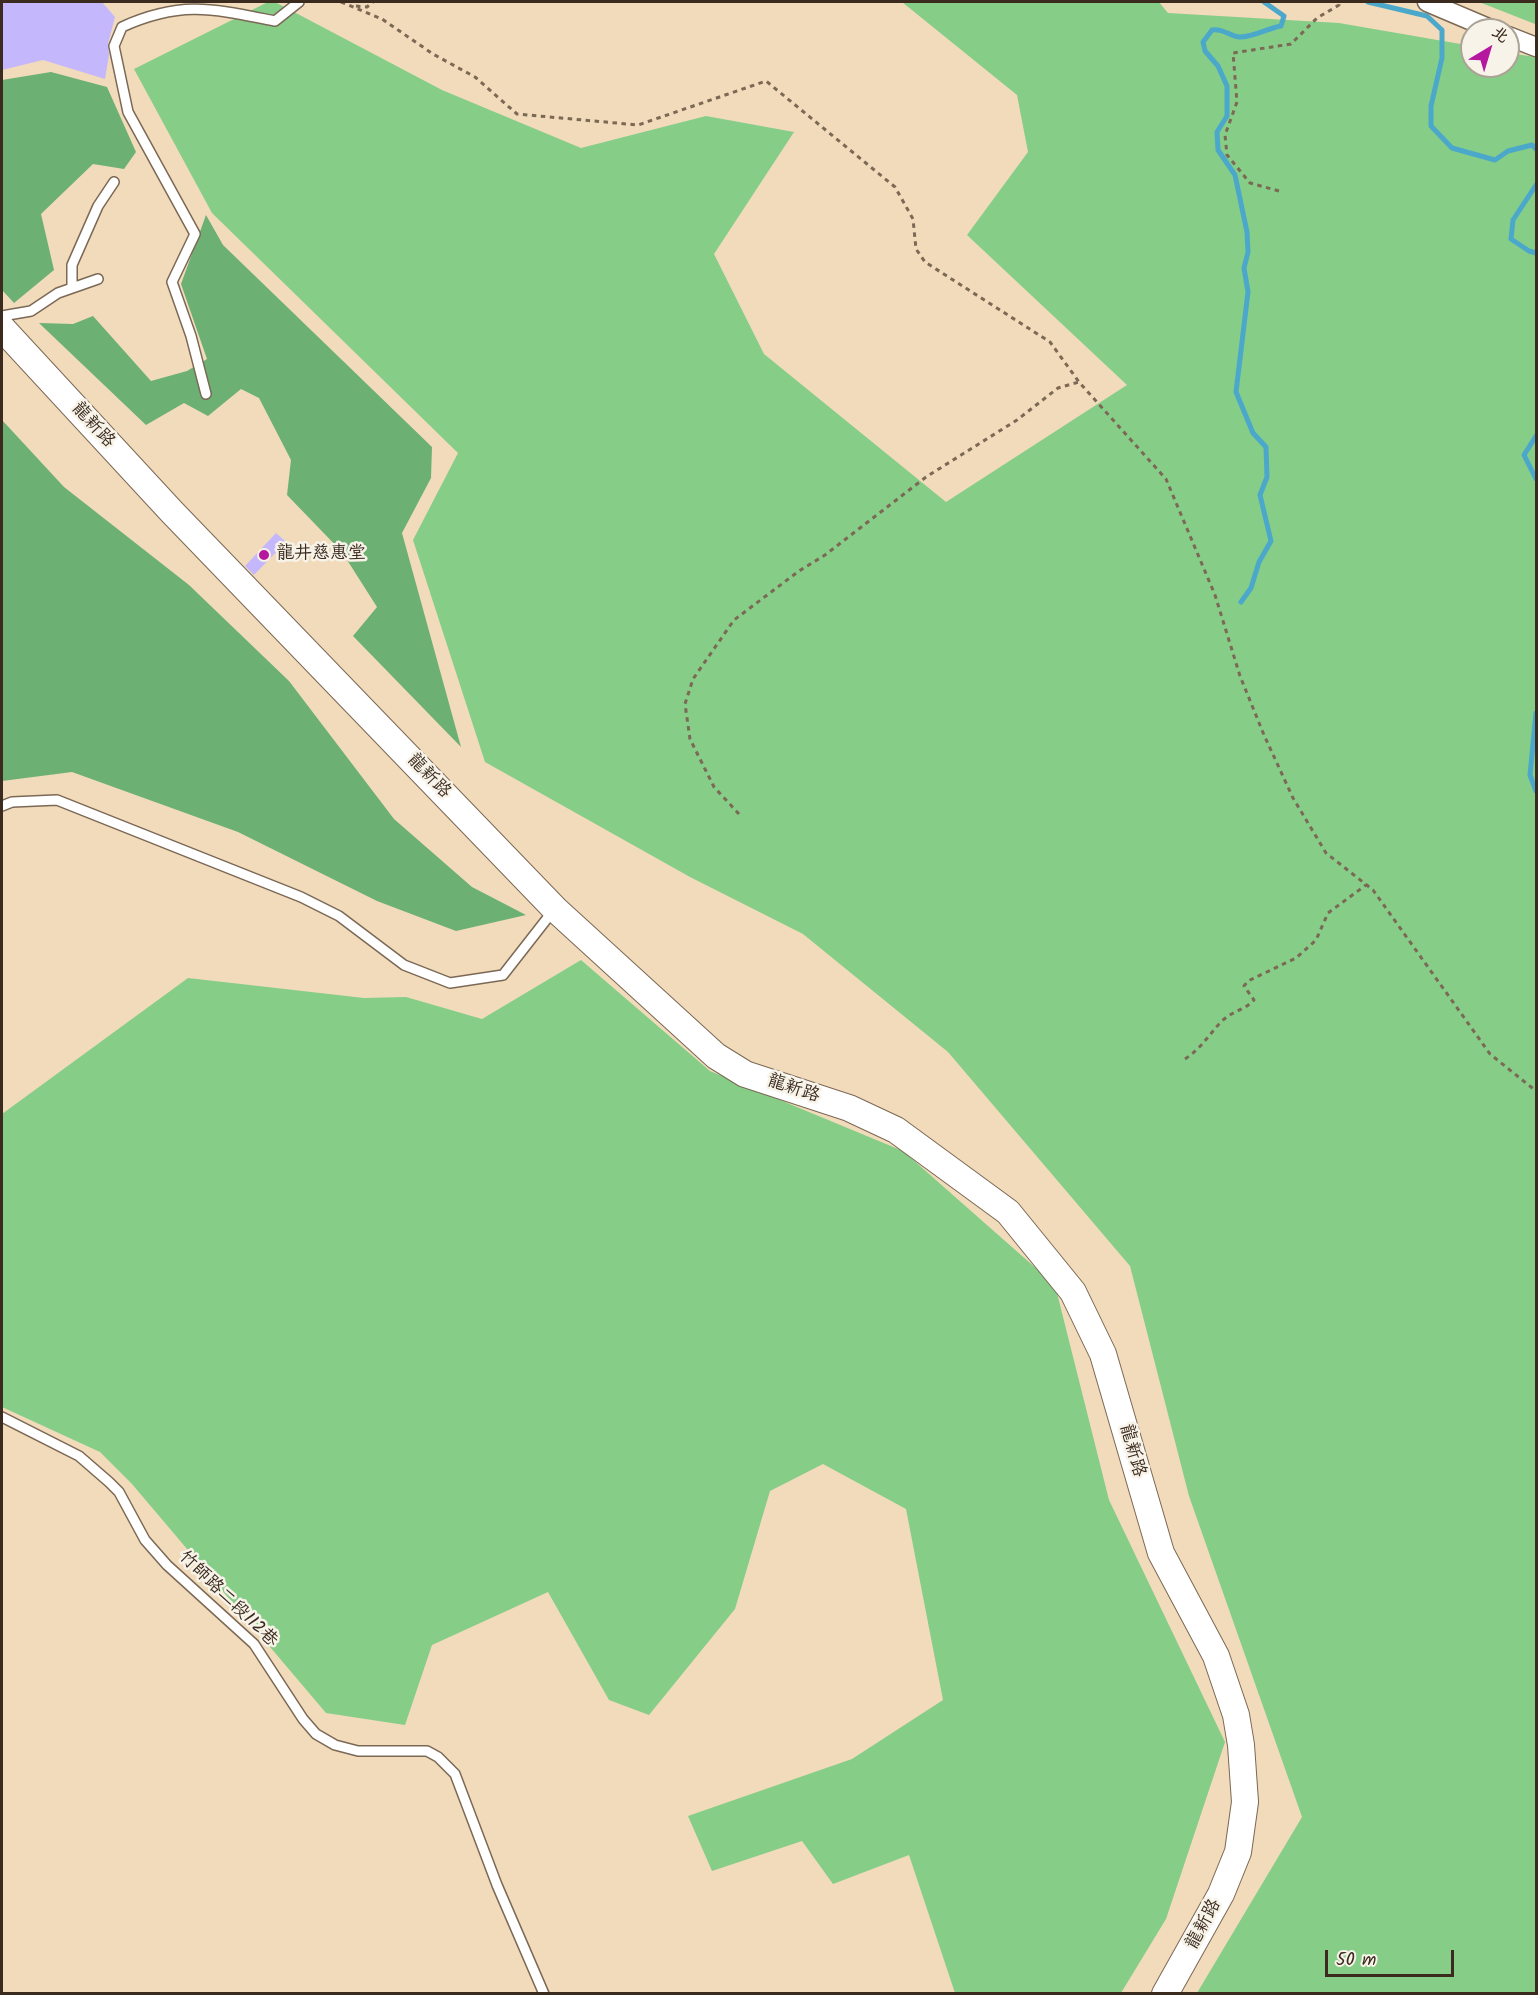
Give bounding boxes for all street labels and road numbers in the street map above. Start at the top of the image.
street label: 龍新路 [66,399,118,453]
street label: 龍新路 [401,750,455,804]
street label: 龍新路 [764,1071,822,1109]
street label: 龍新路 [1113,1422,1149,1480]
street label: 竹師路二段112巷 [173,1547,281,1653]
street label: 龍新路 [1183,1896,1227,1954]

